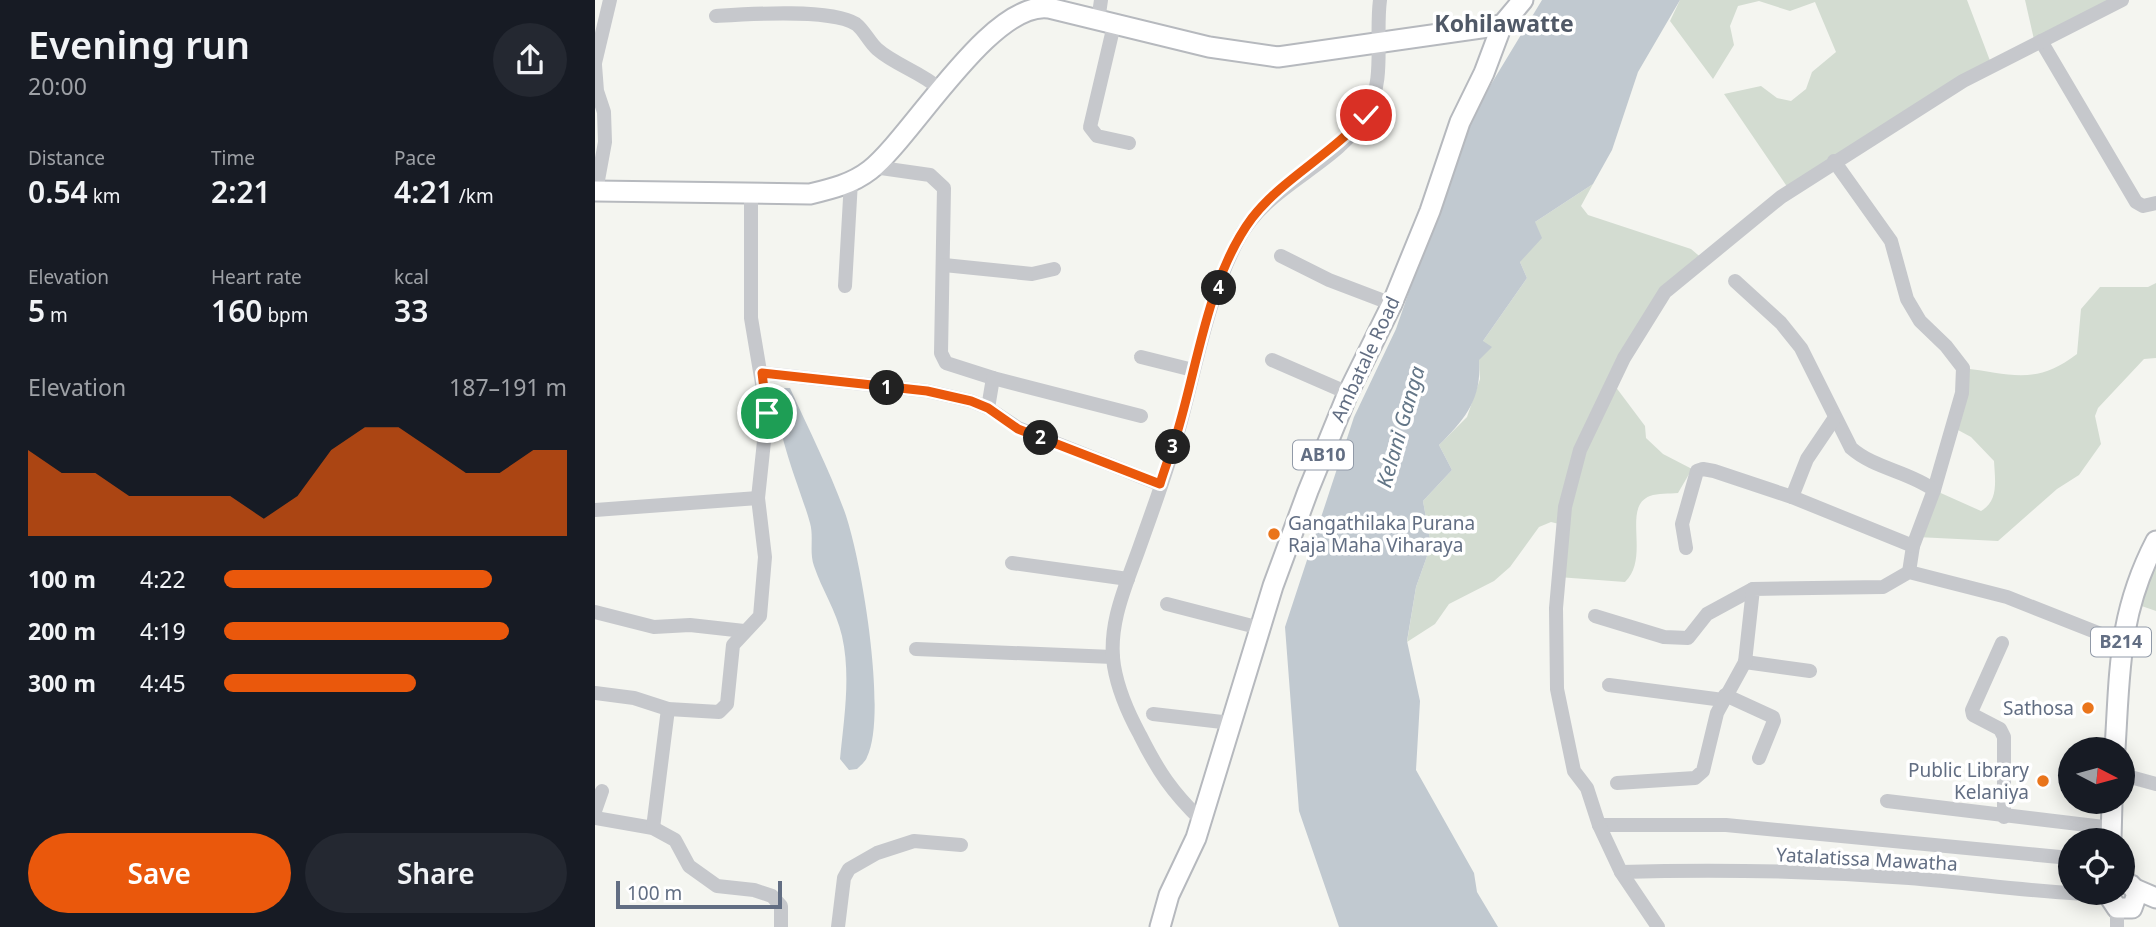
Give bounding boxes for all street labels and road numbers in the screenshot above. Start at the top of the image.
street label: Ambatale Road [1324,292,1406,426]
road number: AB10 [1293,440,1353,470]
road number: B214 [2091,628,2151,656]
street label: Yatalatissa Mawatha [1776,841,1958,877]

